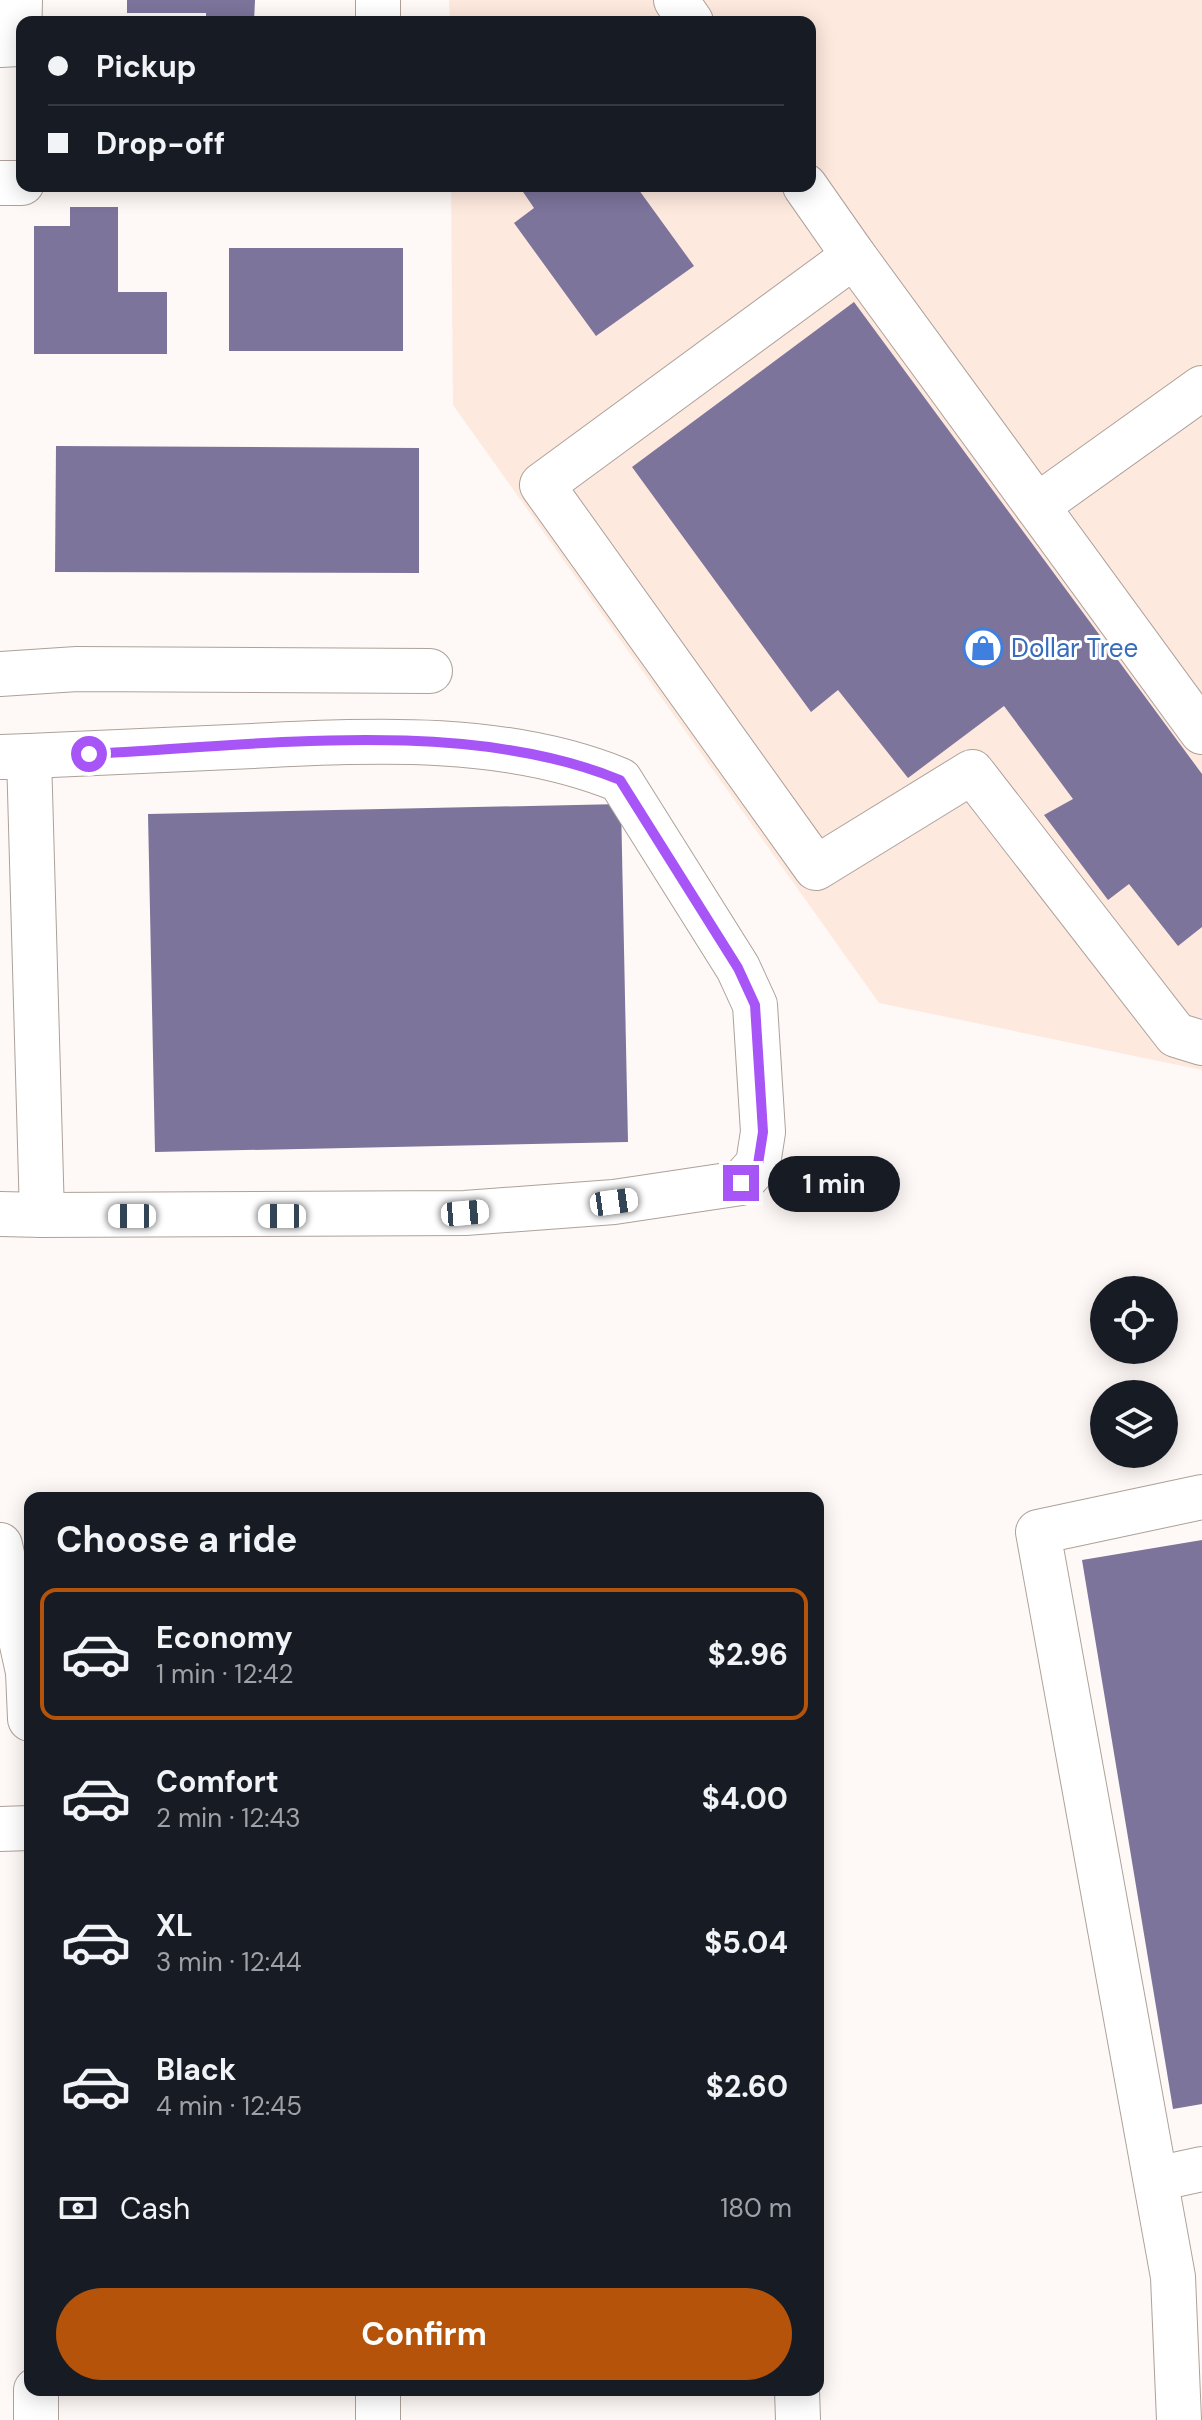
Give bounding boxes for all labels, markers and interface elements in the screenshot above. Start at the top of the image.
text: Pickup [96,47,196,86]
text: Drop-off [96,124,225,163]
shop icon: Dollar Tree [962,627,1004,669]
place label: Dollar Tree [1011,631,1138,665]
route start [71,736,107,772]
callout: 1 min [769,1155,901,1211]
route end [723,1165,759,1201]
text: 1 min [802,1167,866,1201]
car [589,1187,639,1217]
car [440,1199,490,1227]
car [108,1204,156,1228]
car [258,1204,306,1228]
map controls [1090,1276,1178,1468]
button: locate [1090,1276,1178,1364]
button: layers [1090,1380,1178,1468]
text: Choose a ride [56,1516,297,1563]
icon: car [60,1618,132,1690]
text: Economy [156,1618,293,1657]
text: $2.96 [708,1635,788,1674]
text: 1 min · 12:42 [156,1657,293,1691]
icon: car [60,1762,132,1834]
text: Comfort [156,1762,279,1801]
text: $4.00 [702,1779,788,1818]
text: 2 min · 12:43 [156,1801,301,1835]
icon: car [60,1906,132,1978]
text: XL [156,1906,193,1945]
text: $5.04 [704,1923,788,1962]
text: 3 min · 12:44 [156,1945,302,1979]
icon: car [60,2050,132,2122]
text: Black [156,2050,236,2089]
text: $2.60 [706,2067,788,2106]
text: 4 min · 12:45 [156,2089,302,2123]
icon: cash [56,2186,100,2230]
text: Cash [120,2189,190,2228]
text: 180 m [720,2191,792,2225]
button: Confirm [56,2288,792,2380]

